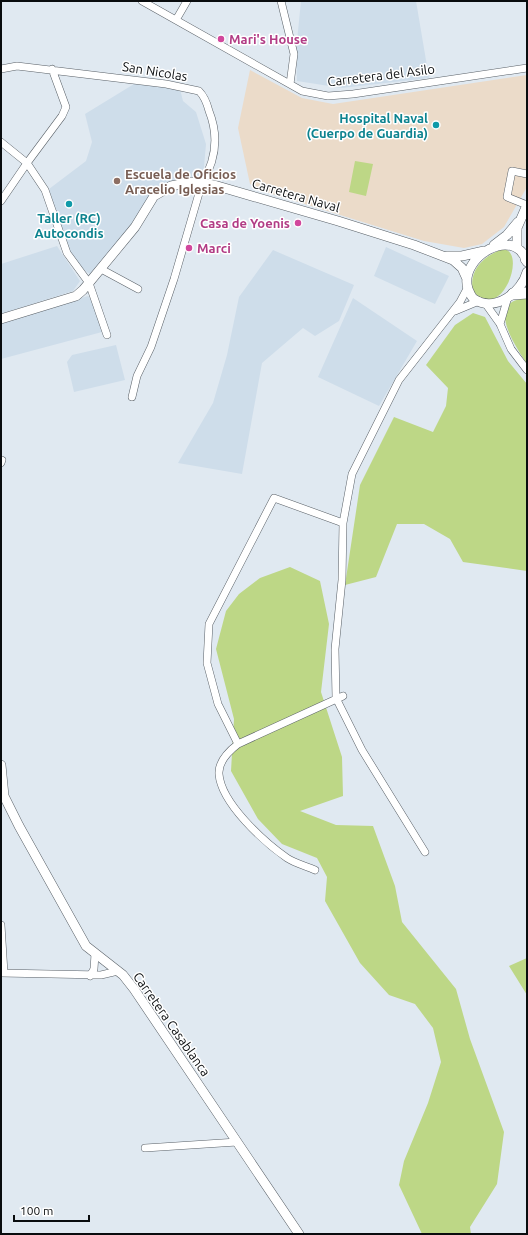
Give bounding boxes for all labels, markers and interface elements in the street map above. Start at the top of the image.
place label: Mari's House [229,32,307,46]
marker: Mari's House [216,34,226,44]
street label: San Nicolas [121,59,189,83]
street label: Carretera del Asilo [326,61,436,89]
place label: Hospital Naval (Cuerpo de Guardia) [307,111,428,141]
marker: Hospital Naval (Cuerpo de Guardia) [431,120,441,130]
place label: Escuela de Oficios Aracelio Iglesias [125,167,236,196]
marker: Escuela de Oficios Aracelio Iglesias [112,176,122,186]
street label: Carretera Naval [250,176,342,214]
marker: Taller (RC) Autocondis [64,199,74,209]
place label: Taller (RC) Autocondis [34,211,104,240]
place label: Casa de Yoenis [200,216,290,230]
marker: Casa de Yoenis [293,218,303,228]
place label: Marci [197,241,231,255]
marker: Marci [184,243,194,253]
street label: Carretera Casablanca [131,969,213,1079]
scale bar [14,1197,89,1223]
text: 100 m [20,1204,53,1217]

